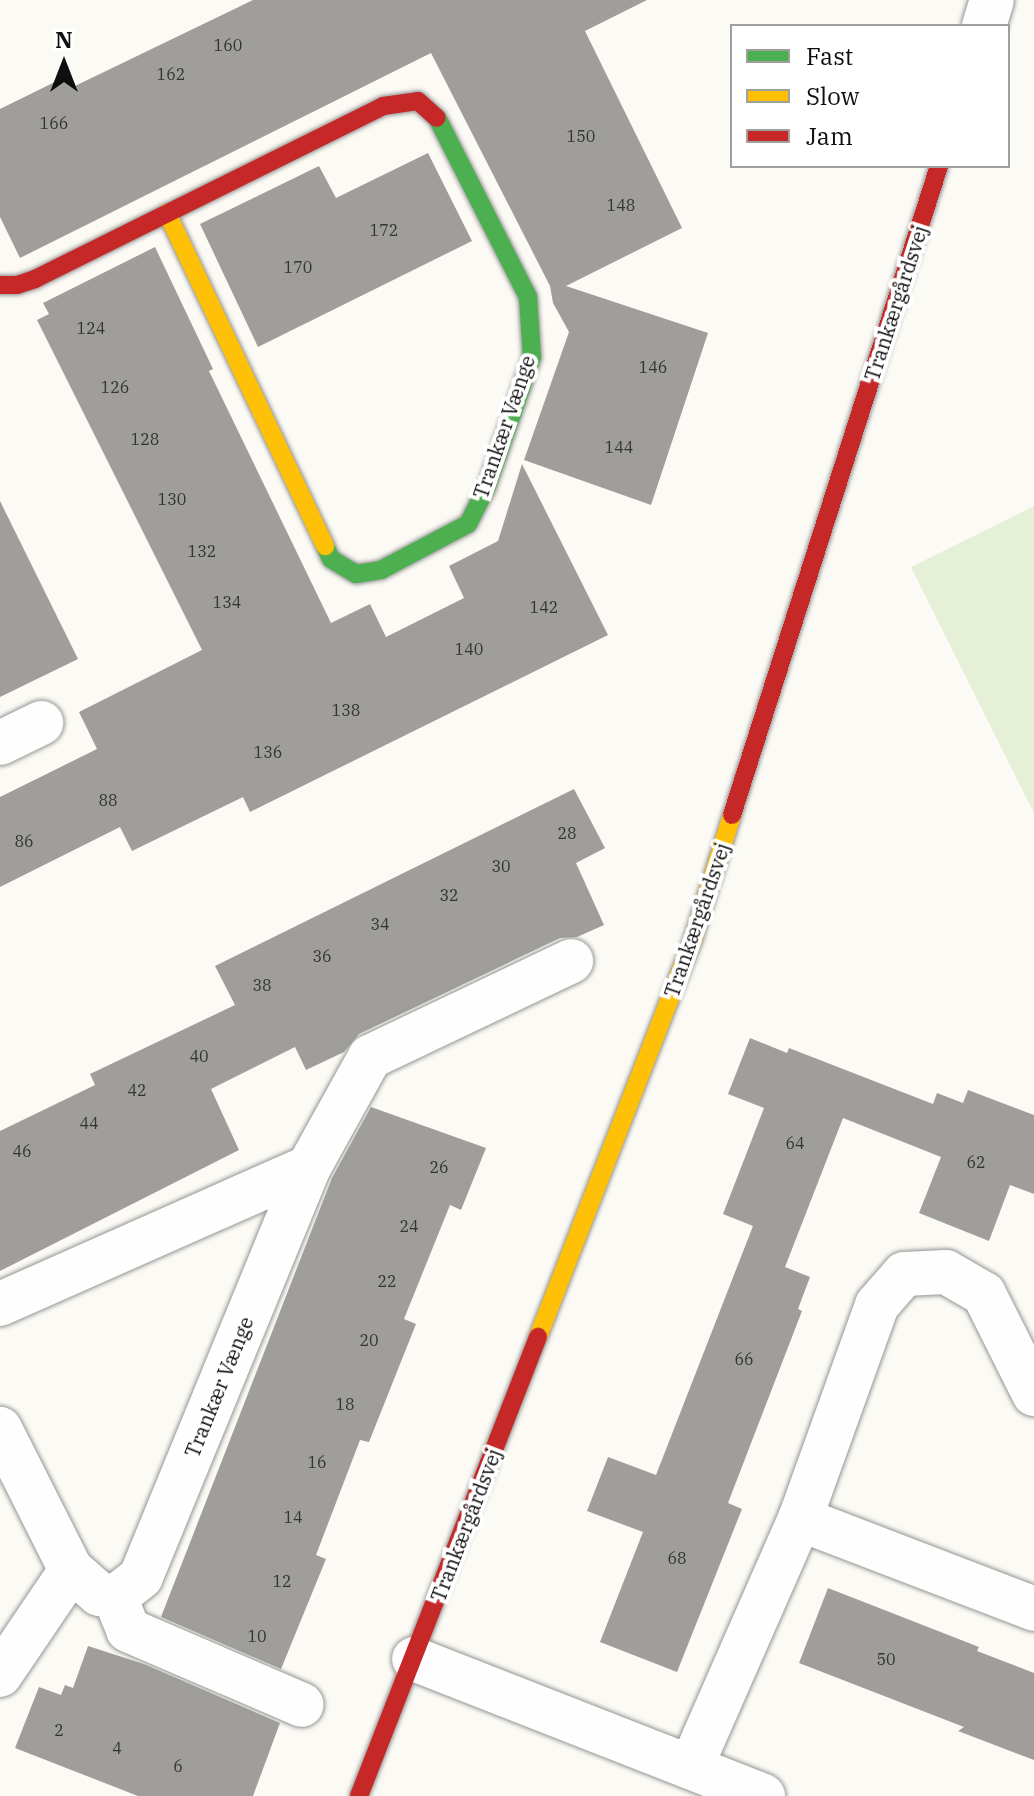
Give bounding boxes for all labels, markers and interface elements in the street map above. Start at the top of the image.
north arrow [24,24,104,104]
legend [730,24,1010,168]
text: N [55,25,73,54]
house number: 160 [214,35,242,55]
text: Fast [806,40,853,72]
house number: 162 [157,64,185,84]
text: Slow [806,80,859,112]
house number: 166 [40,113,68,133]
text: Jam [806,120,853,152]
house number: 150 [567,126,595,146]
house number: 148 [607,195,635,215]
house number: 172 [370,220,398,240]
street label: Trankærgårdsvej [860,222,932,384]
house number: 170 [284,257,312,277]
house number: 124 [77,318,105,338]
street label: Trankær Vænge [468,352,540,502]
house number: 146 [639,357,667,377]
house number: 126 [101,377,129,397]
house number: 128 [131,429,159,449]
house number: 144 [605,437,633,457]
house number: 130 [158,489,186,509]
house number: 132 [188,541,216,561]
house number: 134 [213,592,241,612]
house number: 142 [530,597,558,617]
house number: 140 [455,639,483,659]
house number: 138 [332,700,360,720]
house number: 136 [254,742,282,762]
house number: 88 [98,790,118,810]
house number: 28 [557,823,577,843]
house number: 86 [14,831,34,851]
street label: Trankærgårdsvej [659,840,735,1000]
house number: 30 [491,856,511,876]
house number: 32 [439,885,459,905]
house number: 34 [370,914,390,934]
house number: 36 [312,946,332,966]
house number: 38 [252,975,272,995]
house number: 40 [189,1046,209,1066]
house number: 42 [127,1080,147,1100]
house number: 44 [79,1113,99,1133]
house number: 64 [785,1133,805,1153]
house number: 46 [12,1141,32,1161]
house number: 62 [966,1152,986,1172]
house number: 26 [429,1157,449,1177]
house number: 24 [399,1216,419,1236]
house number: 22 [377,1271,397,1291]
street label: Trankær Vænge [180,1313,258,1461]
house number: 20 [359,1330,379,1350]
house number: 66 [734,1349,754,1369]
house number: 18 [335,1394,355,1414]
street label: Trankærgårdsvej [426,1445,506,1605]
house number: 16 [307,1452,327,1472]
house number: 14 [283,1507,303,1527]
house number: 68 [667,1548,687,1568]
house number: 12 [272,1571,292,1591]
house number: 10 [247,1626,267,1646]
house number: 50 [876,1649,896,1669]
house number: 2 [54,1720,64,1740]
house number: 4 [112,1738,122,1758]
house number: 6 [173,1756,183,1776]

